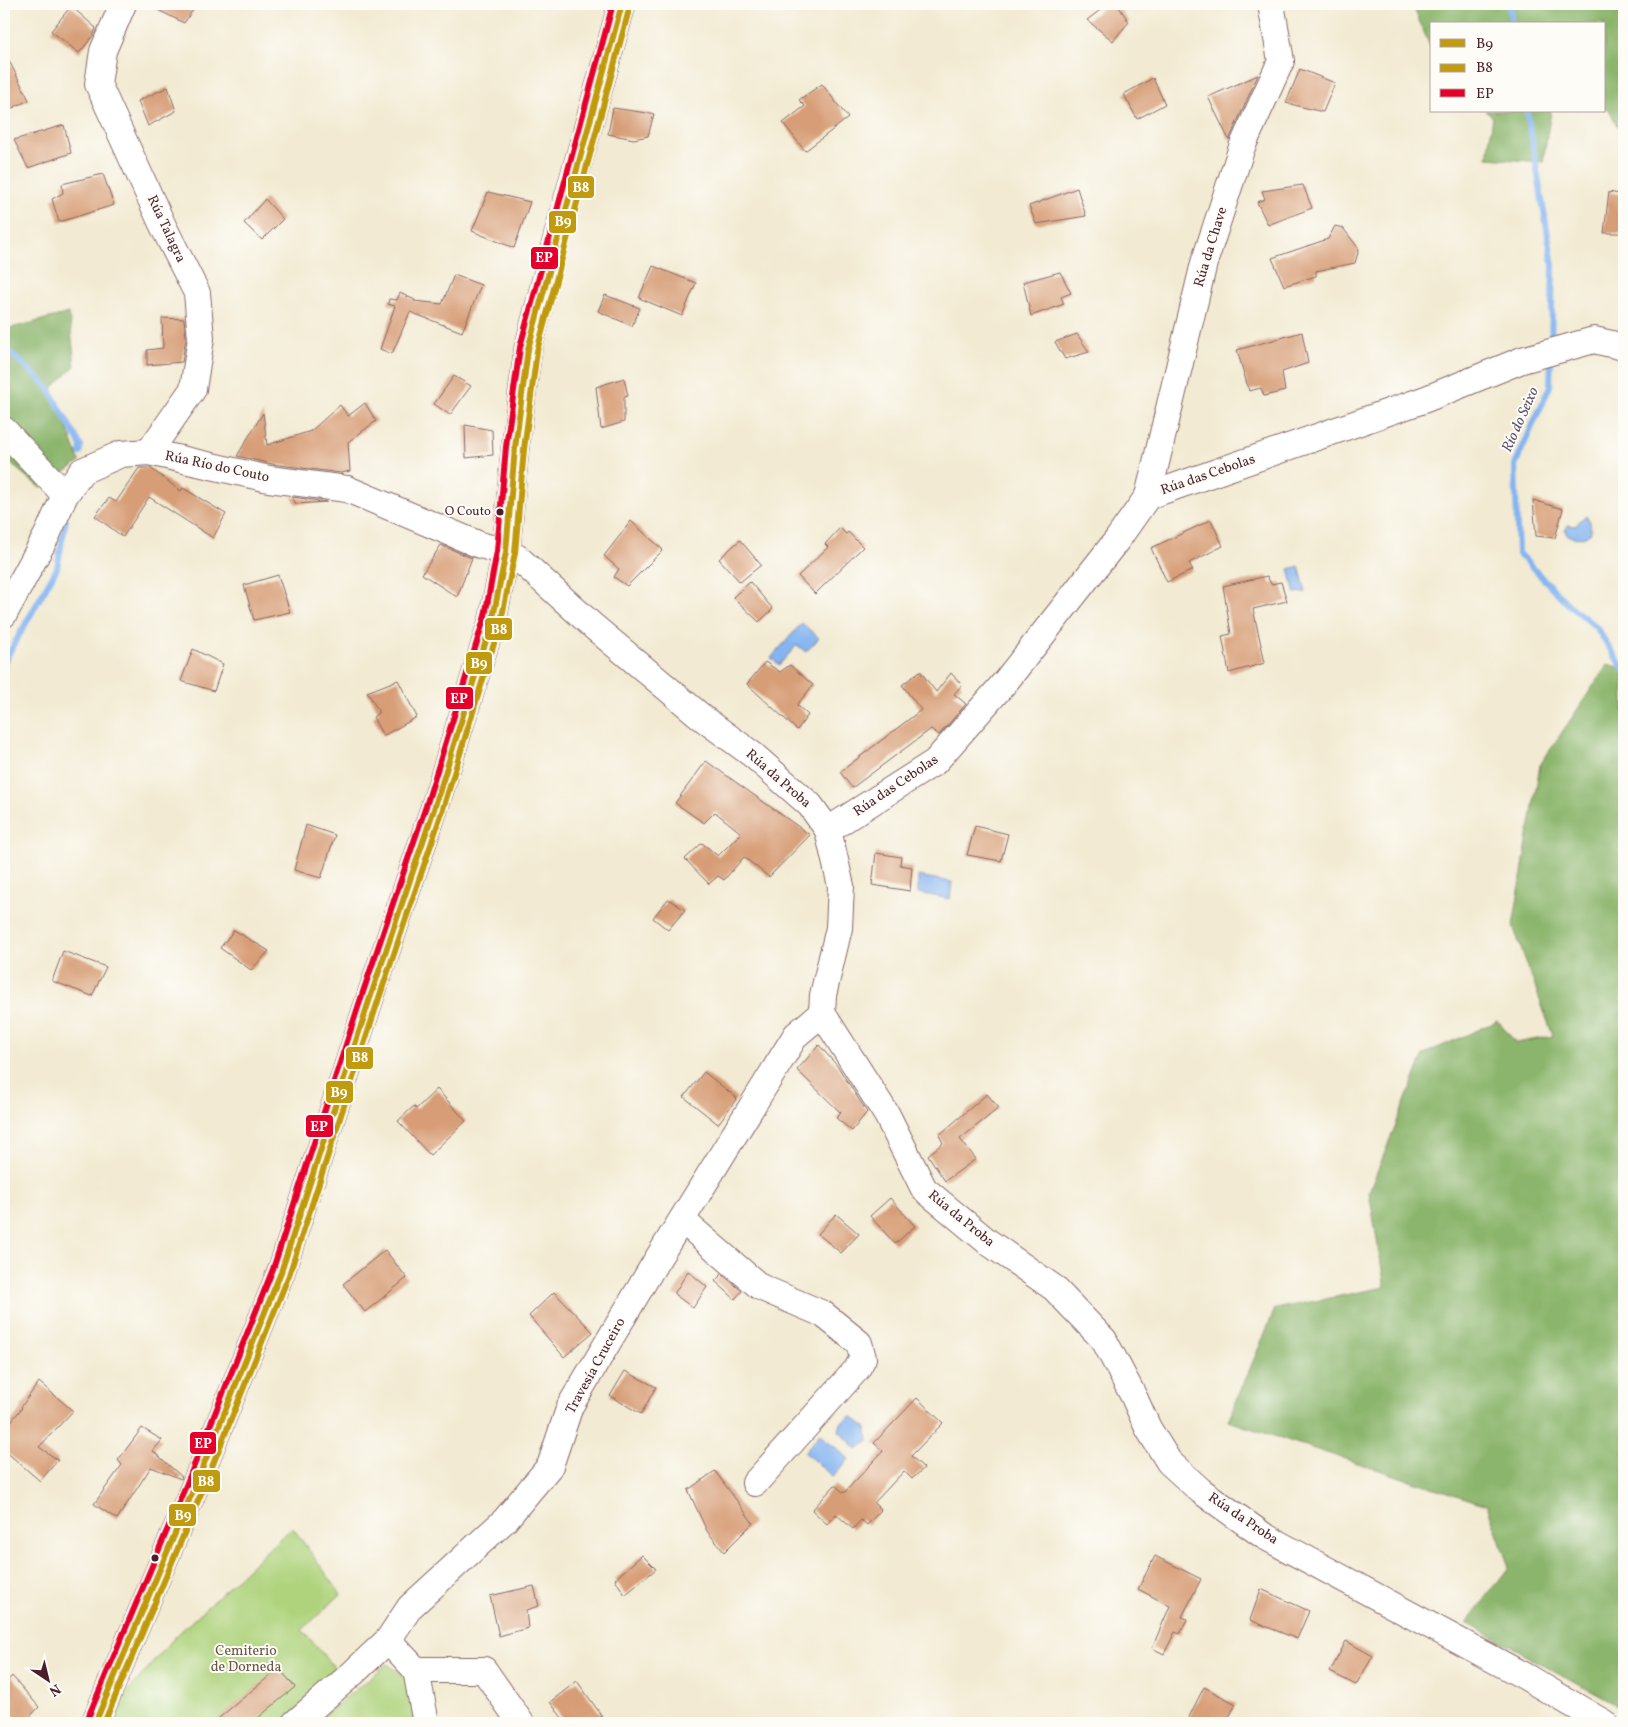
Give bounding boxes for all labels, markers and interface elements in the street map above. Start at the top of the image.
legend [1430,22,1606,112]
text: B9 [1476,34,1493,55]
text: B8 [1476,58,1493,79]
text: EP [1476,84,1494,105]
line badge: B8 [567,175,595,199]
text: B8 [572,179,590,198]
street label: Rúa Talagra [142,192,190,266]
street label: Rúa da Chave [1190,204,1232,289]
line badge: B9 [548,210,577,234]
text: B9 [554,213,572,232]
line badge: EP [530,246,559,270]
text: EP [535,249,553,268]
water label: Río do Seixo [1497,384,1545,456]
street label: Rúa Río do Couto [163,447,271,487]
street label: Rúa das Cebolas [1158,450,1258,500]
place label: O Couto [445,503,491,521]
marker: O Couto [495,507,505,517]
line badge: B8 [484,617,513,641]
text: B8 [490,621,508,640]
line badge: B9 [465,651,493,675]
text: B9 [470,655,488,674]
line badge: EP [445,686,474,710]
text: EP [450,690,468,709]
street label: Rúa da Proba [741,745,815,813]
street label: Rúa das Cebolas [850,750,942,822]
line badge: B8 [345,1046,374,1070]
text: B8 [351,1049,369,1068]
line badge: B9 [325,1080,354,1104]
text: B9 [330,1084,348,1103]
line badge: EP [305,1114,334,1138]
text: EP [310,1118,328,1137]
street label: Rúa da Proba [924,1186,998,1252]
street label: Travesía Cruceiro [562,1314,630,1418]
line badge: EP [189,1431,217,1455]
text: EP [194,1435,212,1454]
line badge: B8 [192,1469,221,1493]
text: B8 [197,1473,215,1492]
street label: Rúa da Proba [1204,1489,1282,1549]
line badge: B9 [168,1503,197,1527]
text: B9 [174,1507,192,1526]
unlabelled marker [150,1553,160,1563]
park label: Cemiterio de Dorneda [211,1642,281,1677]
north arrow [22,1654,72,1704]
text: N [45,1679,64,1700]

